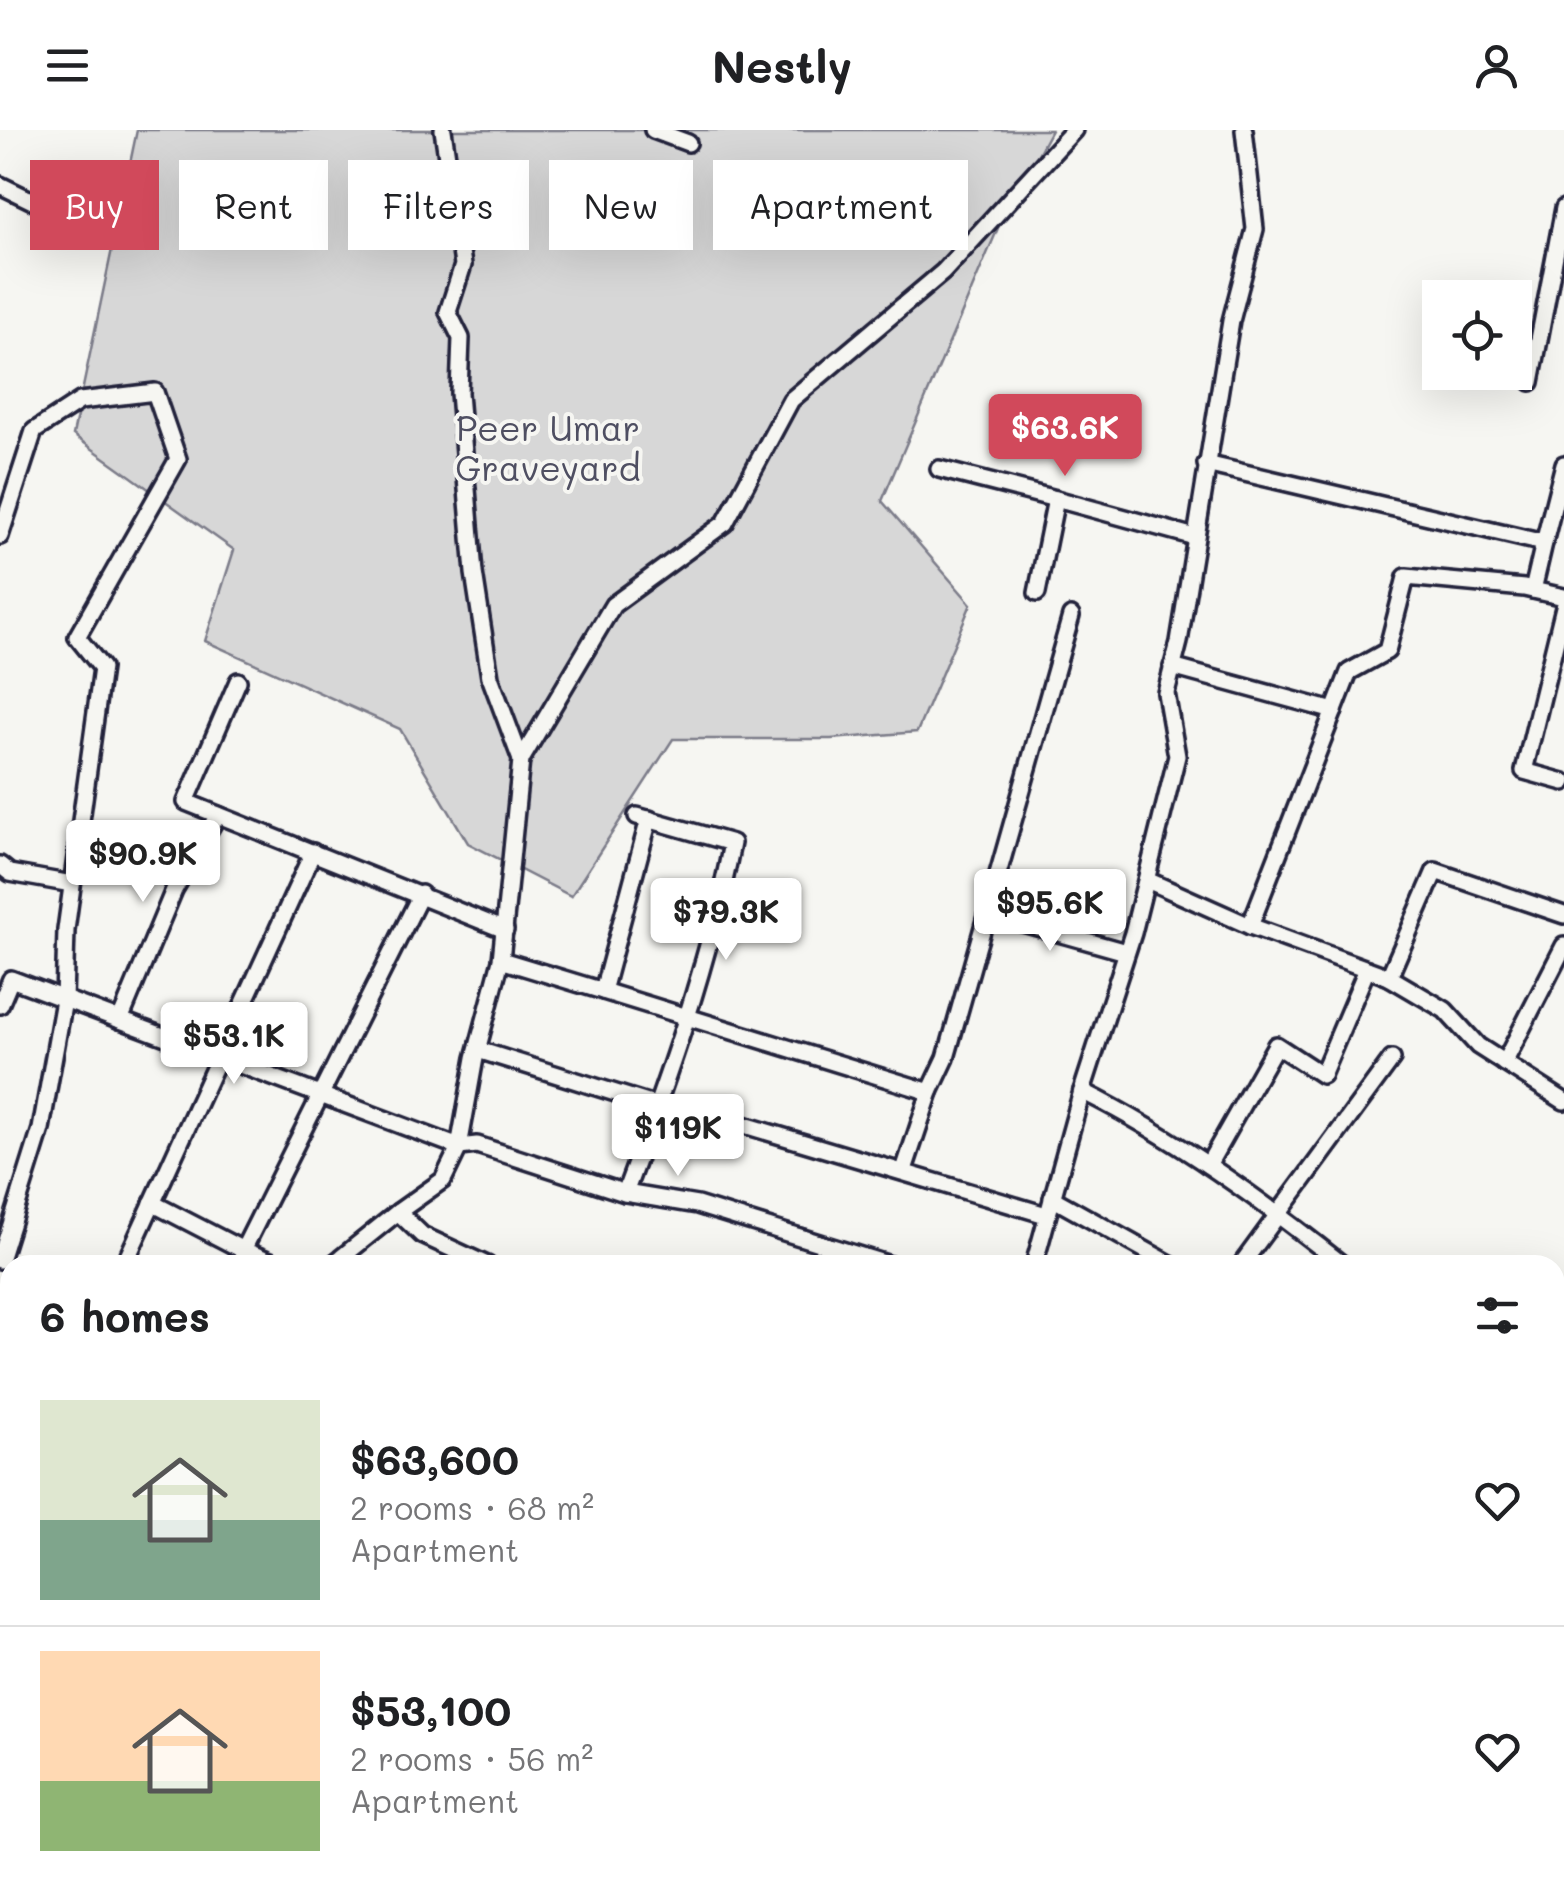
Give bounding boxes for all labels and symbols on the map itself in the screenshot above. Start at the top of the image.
pin: $63.6K [984,394,1146,479]
park label: Peer Umar Graveyard [455,404,641,490]
pin: $90.9K [62,820,224,905]
pin: $95.6K [969,869,1131,954]
pin: $79.3K [645,878,807,963]
pin: $53.1K [153,1002,315,1087]
pin: $119K [608,1094,748,1179]

